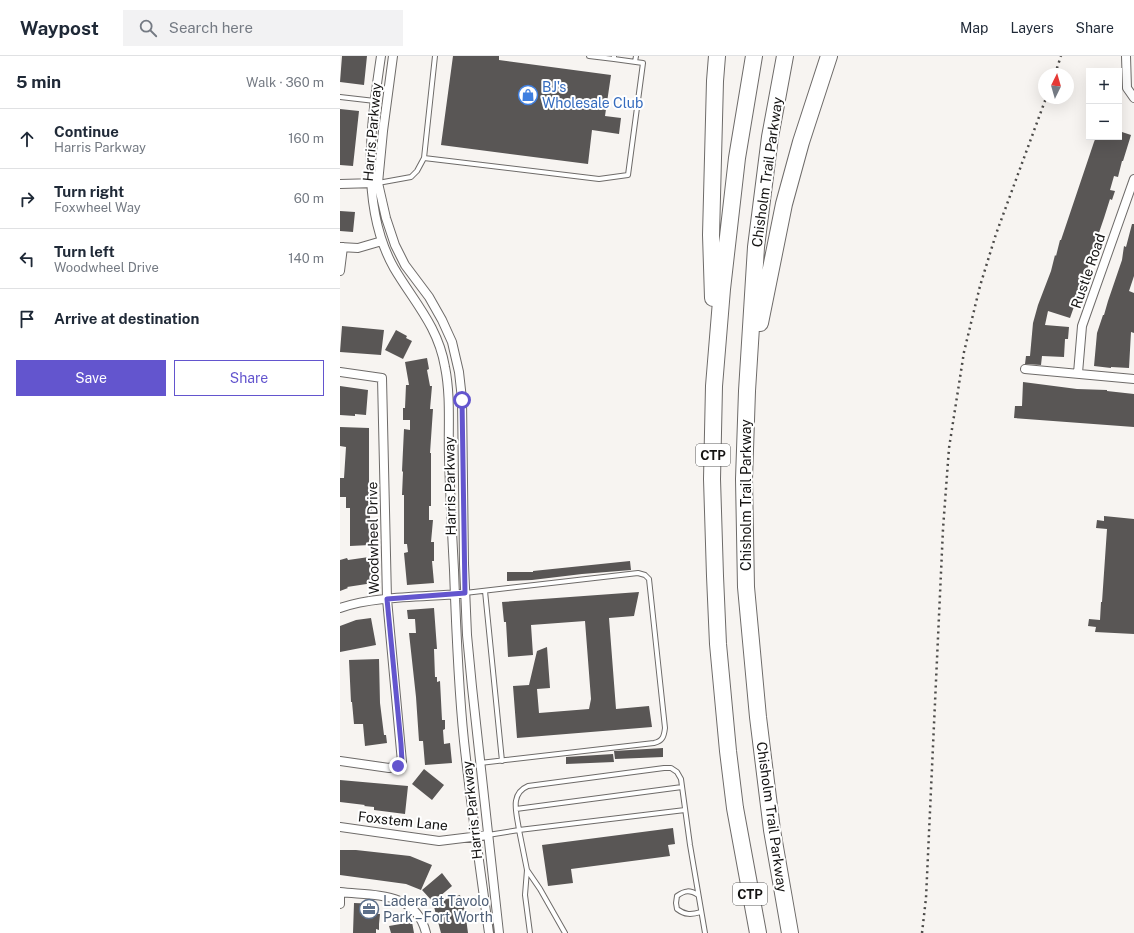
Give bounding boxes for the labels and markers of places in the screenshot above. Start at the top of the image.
place label: BJ's Wholesale Club [542,79,643,111]
shop icon: BJ's Wholesale Club [517,84,539,106]
place label: Ladera at Tavolo Park – Fort Worth [383,893,493,925]
office icon: Ladera at Tavolo Park – Fort Worth [358,898,380,920]

